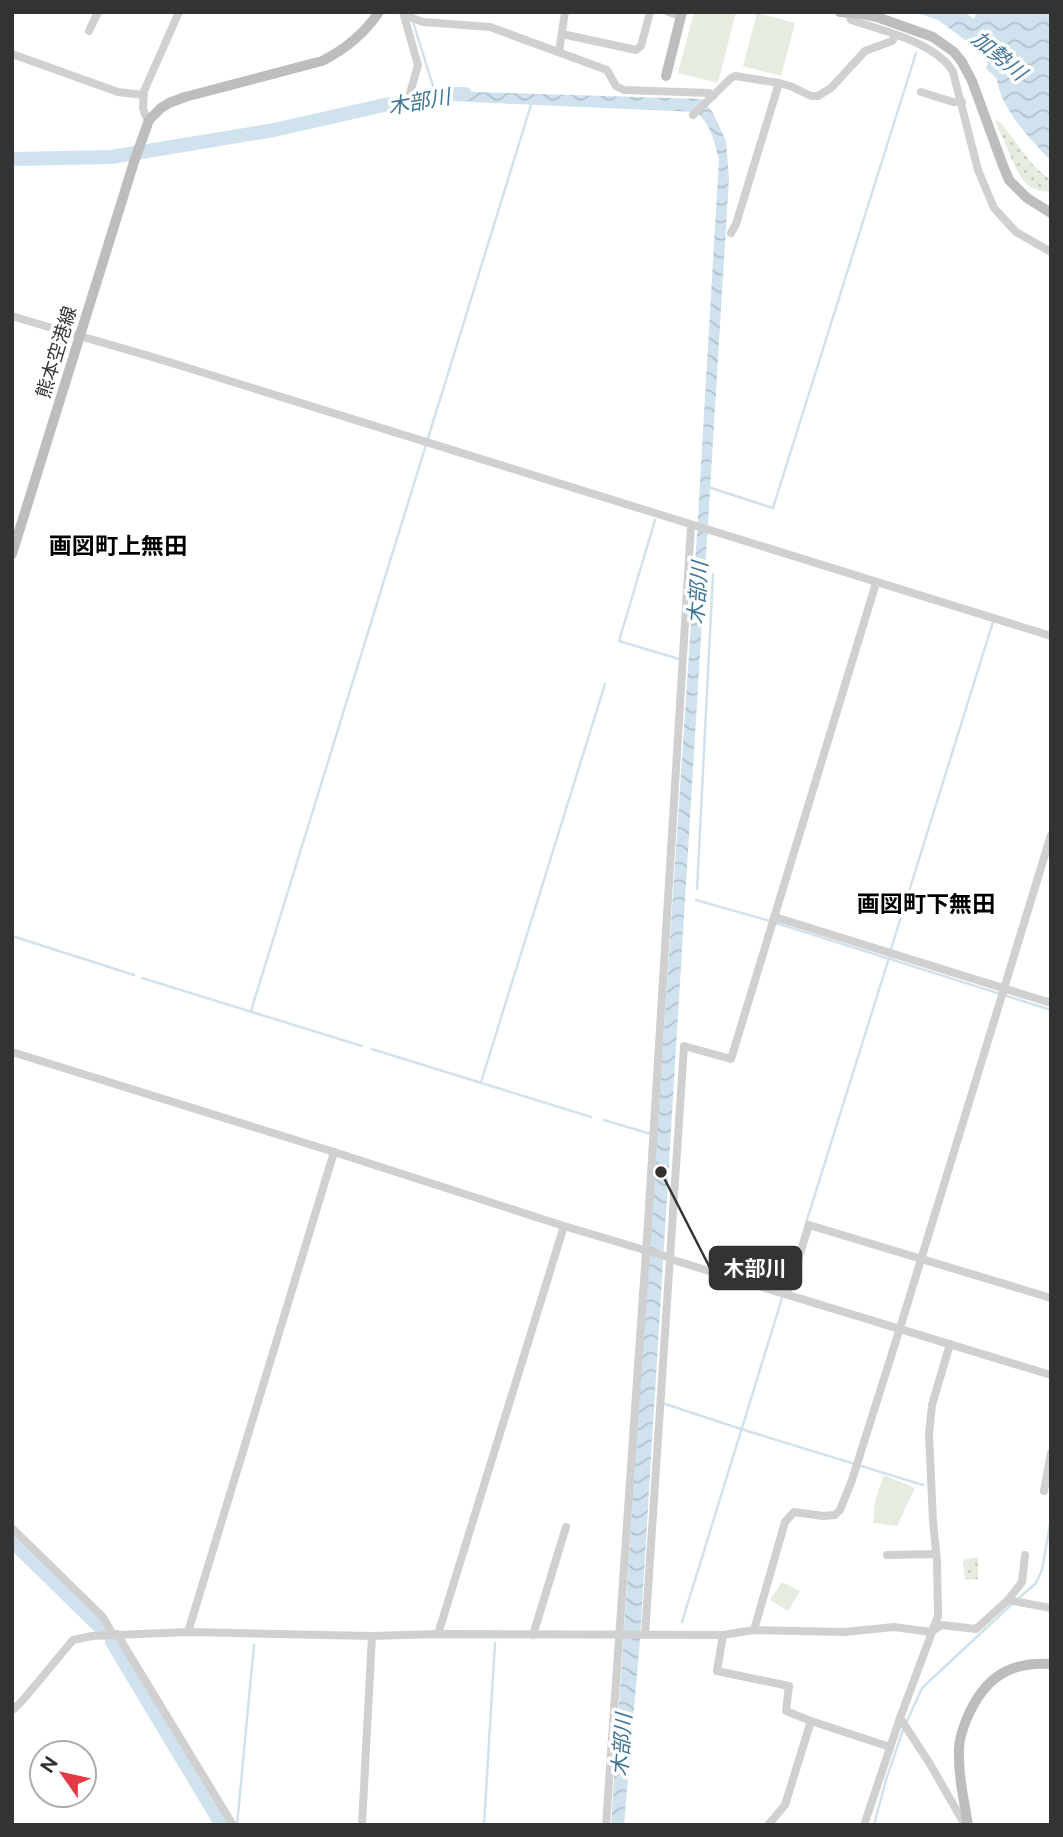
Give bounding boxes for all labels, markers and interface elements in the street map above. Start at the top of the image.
water label: 加勢川 [967,26,1033,87]
water label: 木部川 [386,83,454,119]
street label: 熊本空港線 [32,303,80,401]
district label: 画図町上無田 [49,532,187,559]
water label: 木部川 [683,559,712,625]
district label: 画図町下無田 [857,890,995,917]
callout: 木部川 [710,1247,801,1289]
text: 木部川 [724,1256,787,1281]
water label: 木部川 [607,1711,636,1777]
north arrow [28,1739,98,1809]
text: N [36,1752,62,1777]

